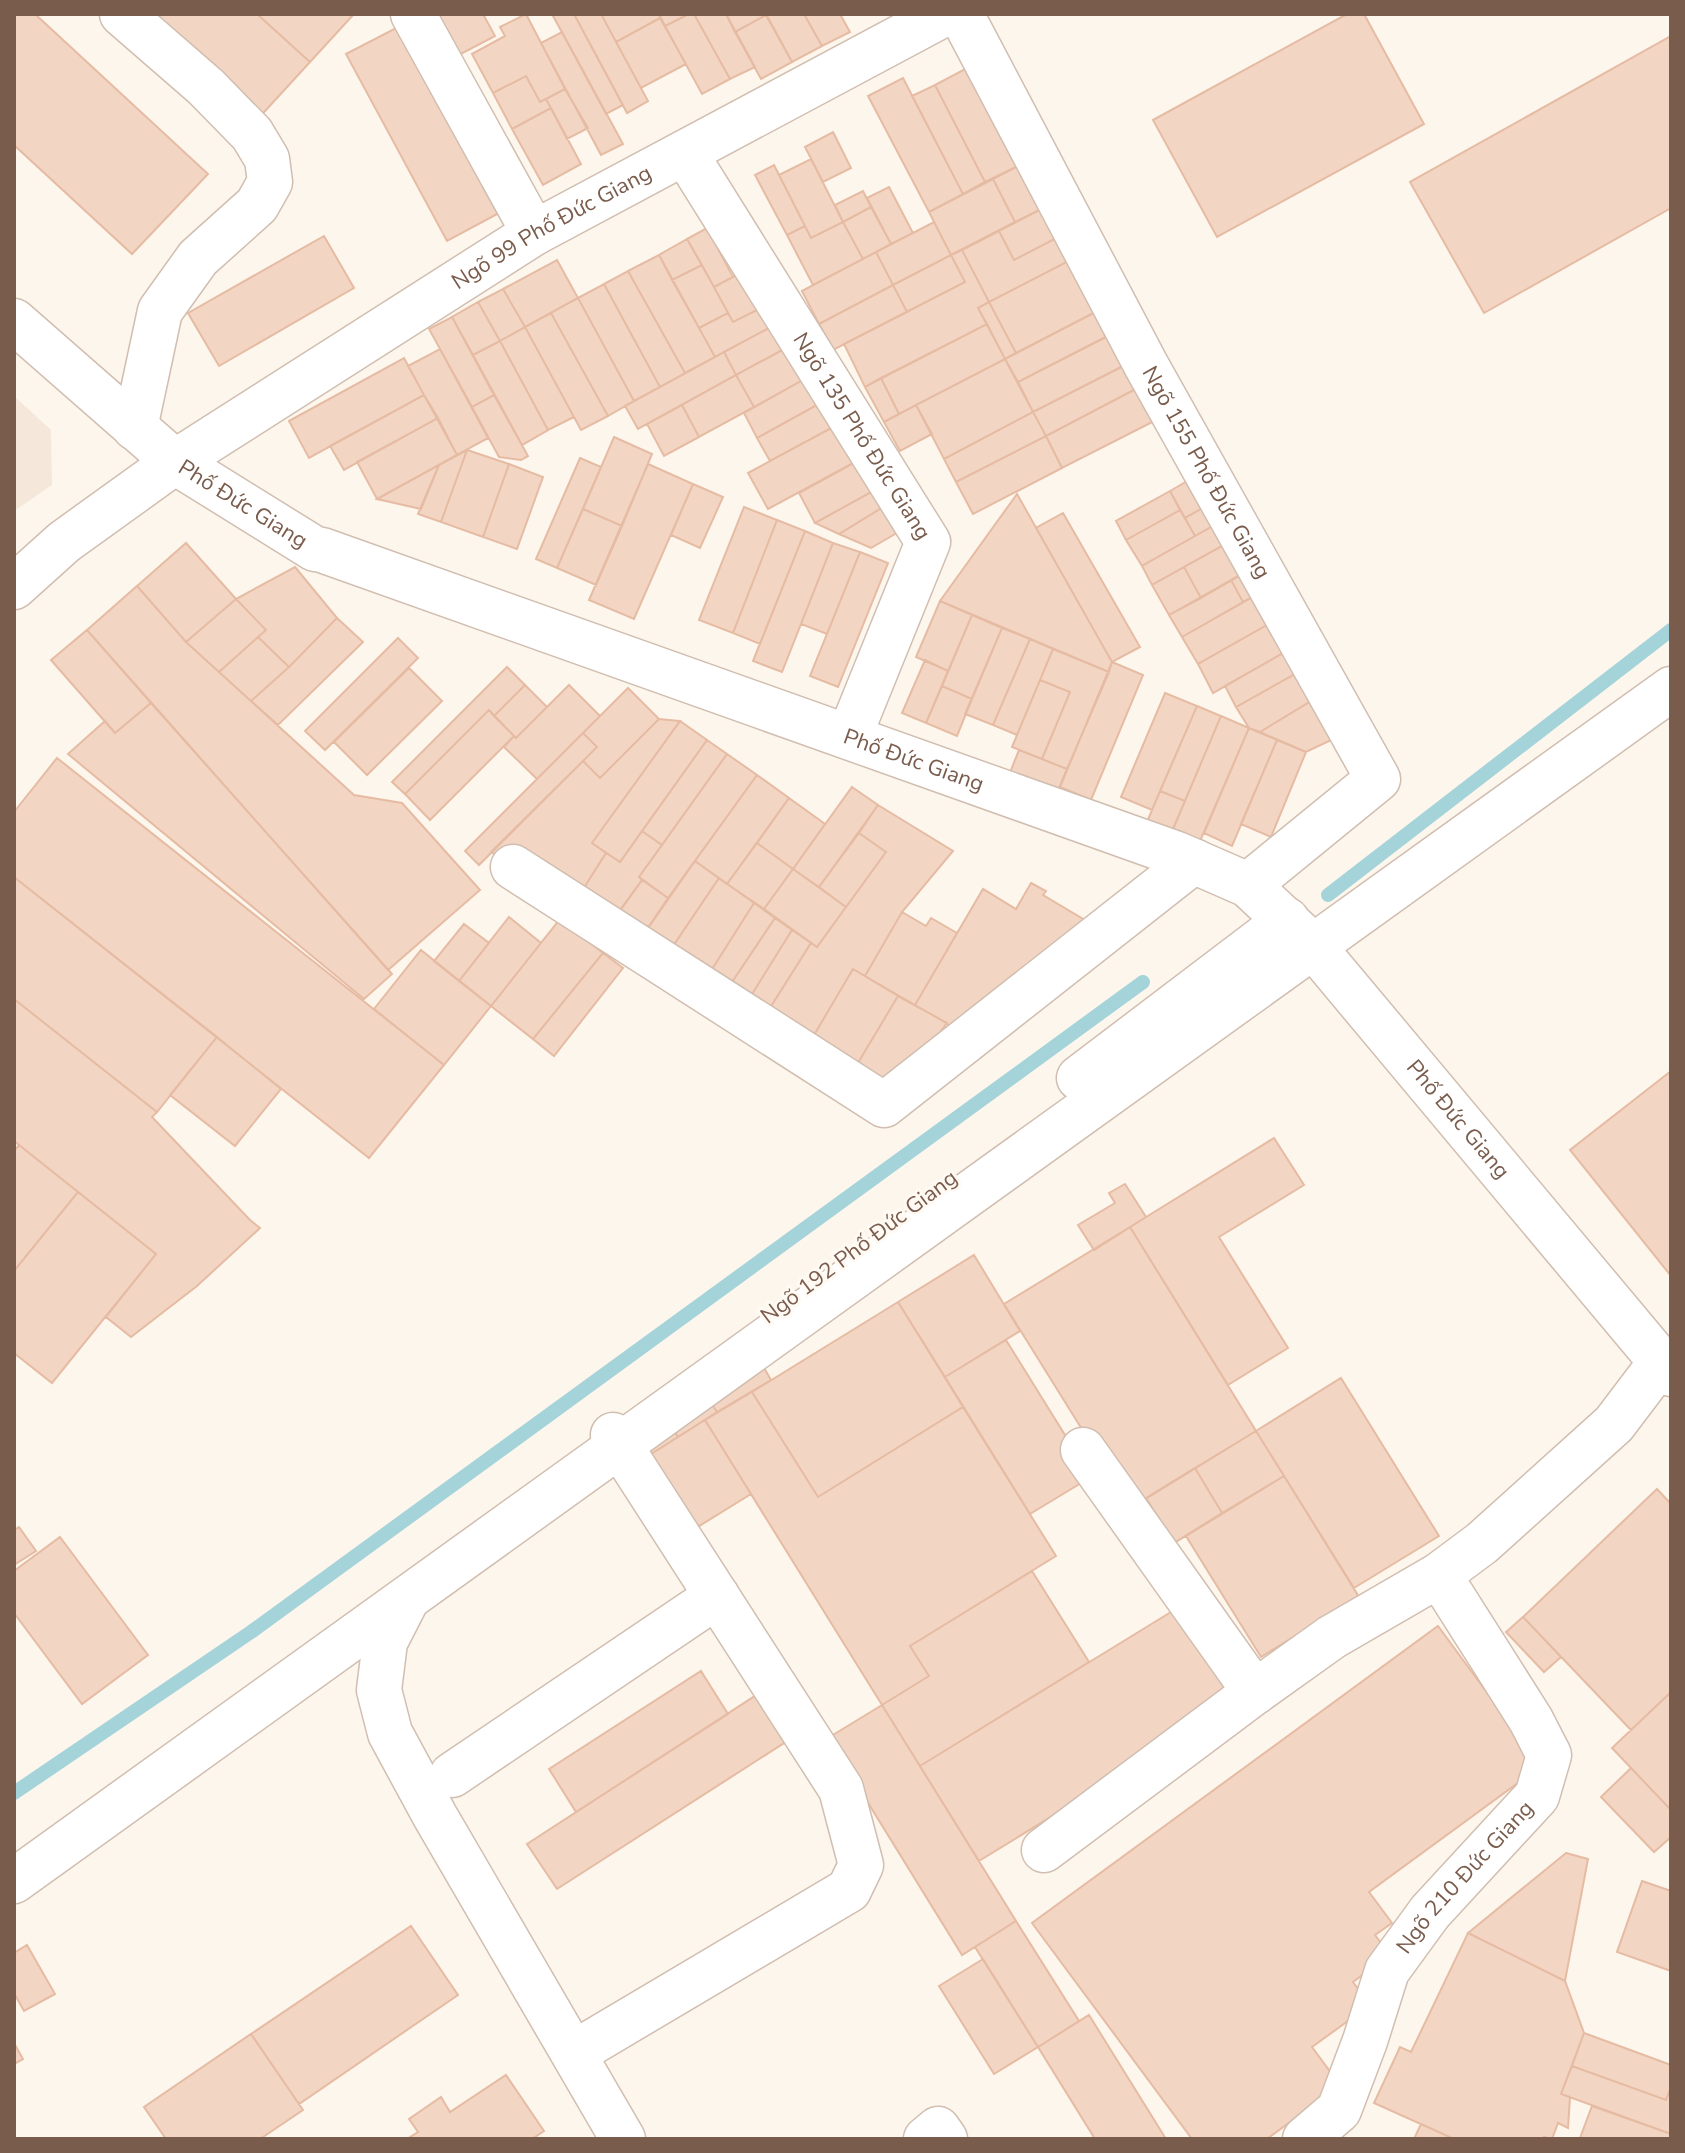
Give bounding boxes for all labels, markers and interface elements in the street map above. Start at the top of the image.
street label: Ngõ 99 Phố Đức Giang [446,158,657,297]
street label: Ngõ 135 Phố Đức Giang [786,327,938,546]
street label: Ngõ 155 Phố Đức Giang [1135,361,1278,584]
street label: Phố Đức Giang [173,453,313,556]
street label: Phố Đức Giang [839,722,988,799]
street label: Phố Đức Giang [1399,1053,1517,1185]
street label: Ngõ 192 Phố Đức Giang [754,1163,964,1331]
street label: Ngõ 210 Đức Giang [1389,1794,1540,1960]

